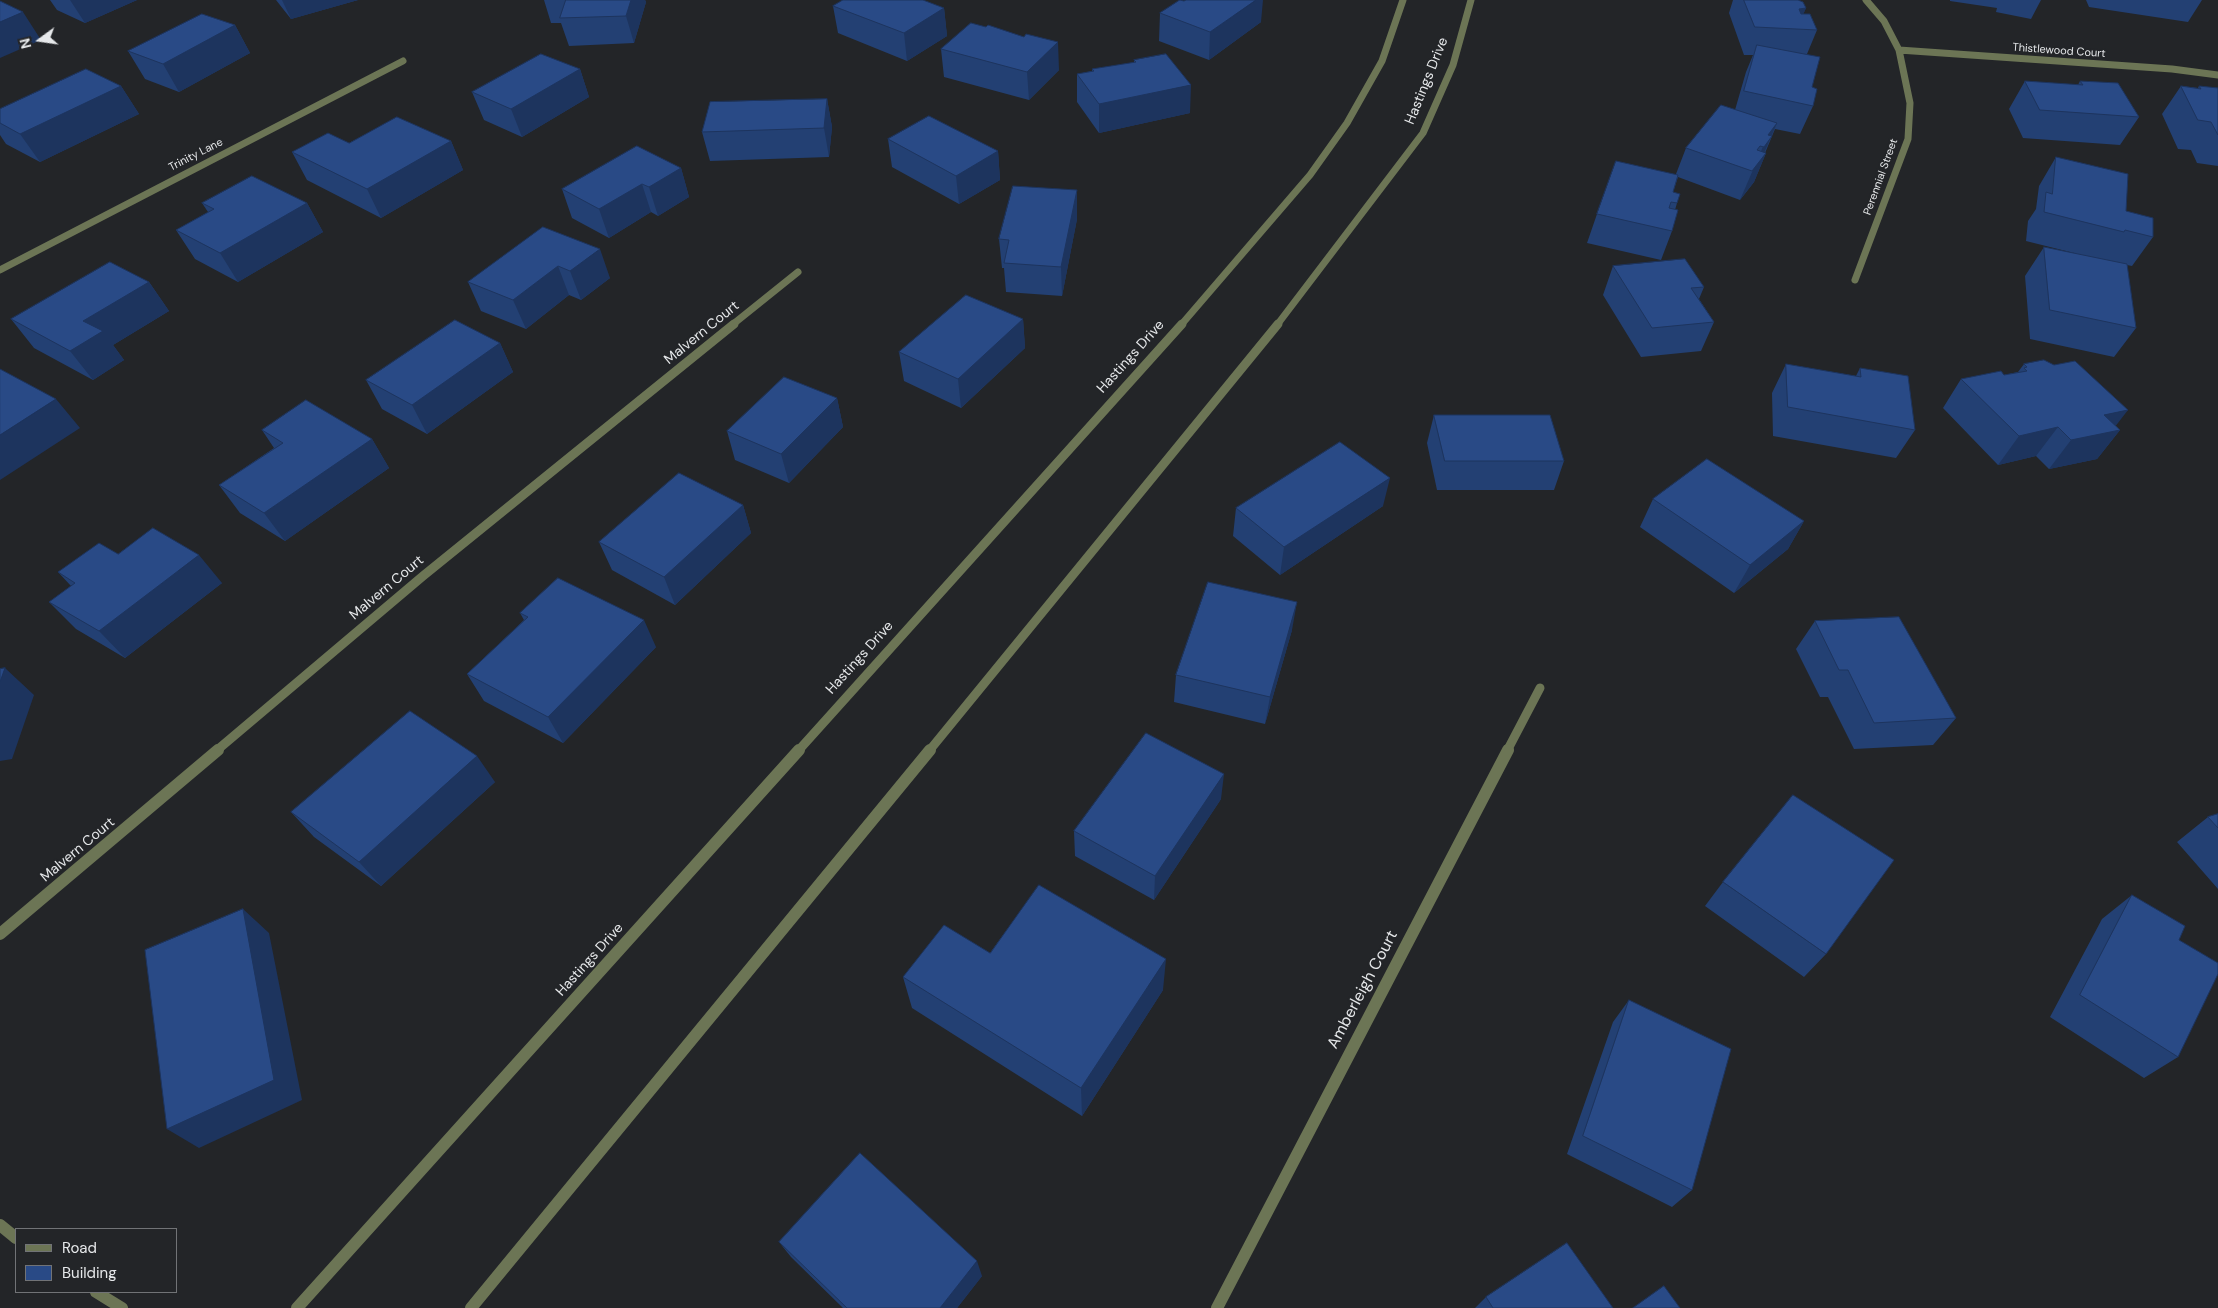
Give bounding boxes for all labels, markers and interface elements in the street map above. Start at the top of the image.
north arrow [15,15,65,65]
street label: Hastings Drive [1402,35,1452,127]
text: N [15,36,35,51]
street label: Thistlewood Court [2012,41,2106,61]
street label: Trinity Lane [167,136,225,174]
street label: Perennial Street [1861,137,1901,217]
street label: Malvern Court [661,298,743,368]
street label: Hastings Drive [1094,317,1168,397]
street label: Malvern Court [347,552,427,624]
street label: Hastings Drive [823,618,897,698]
street label: Malvern Court [38,814,118,886]
street label: Hastings Drive [553,920,627,1000]
street label: Amberleigh Court [1324,928,1402,1052]
legend [15,1228,178,1293]
text: Road [62,1238,97,1258]
text: Building [62,1263,117,1283]

